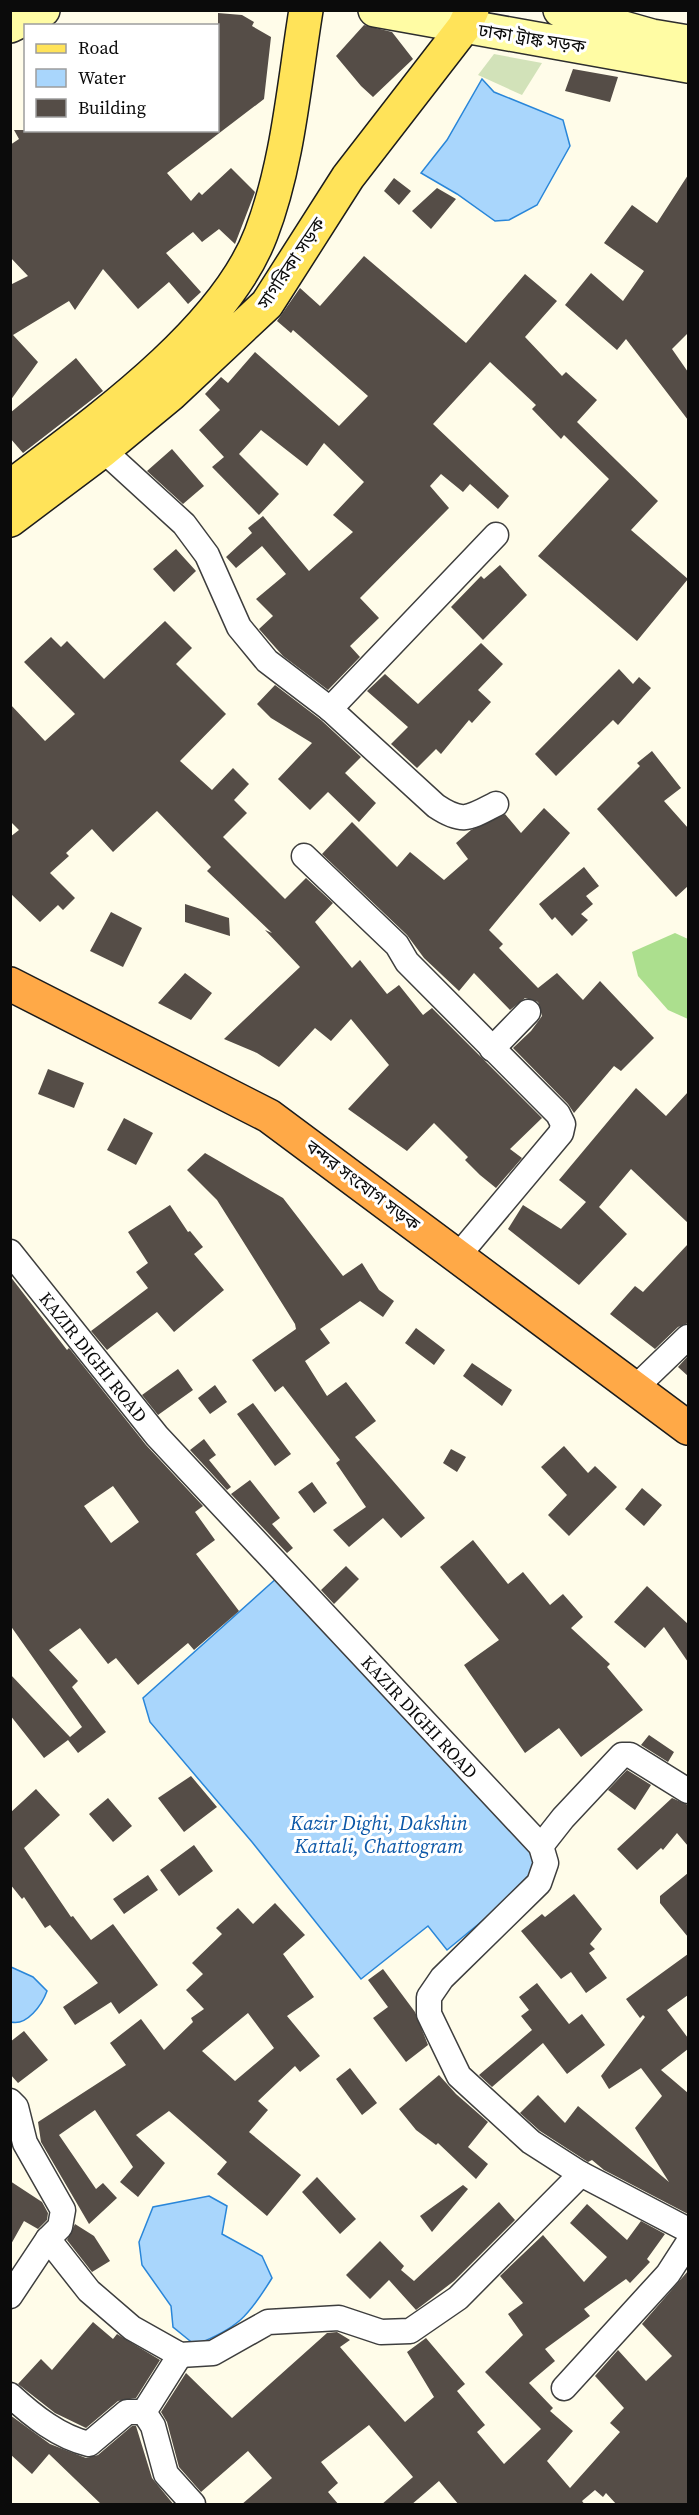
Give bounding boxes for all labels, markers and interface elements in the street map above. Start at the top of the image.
street label: ঢাকা ট্রাঙ্ক সড়ক [476,17,588,59]
legend [24,24,219,132]
text: Road [78,35,119,60]
text: Water [78,65,126,90]
text: Building [78,95,146,120]
street label: সাগরিকা সড়ক [251,212,331,314]
street label: বন্দর সংযোগ সড়ক [300,1133,426,1236]
street label: KAZIR DIGHI ROAD [34,1286,153,1427]
street label: KAZIR DIGHI ROAD [356,1650,484,1784]
water label: Kazir Dighi, Dakshin Kattali, Chattogram [289,1809,469,1860]

